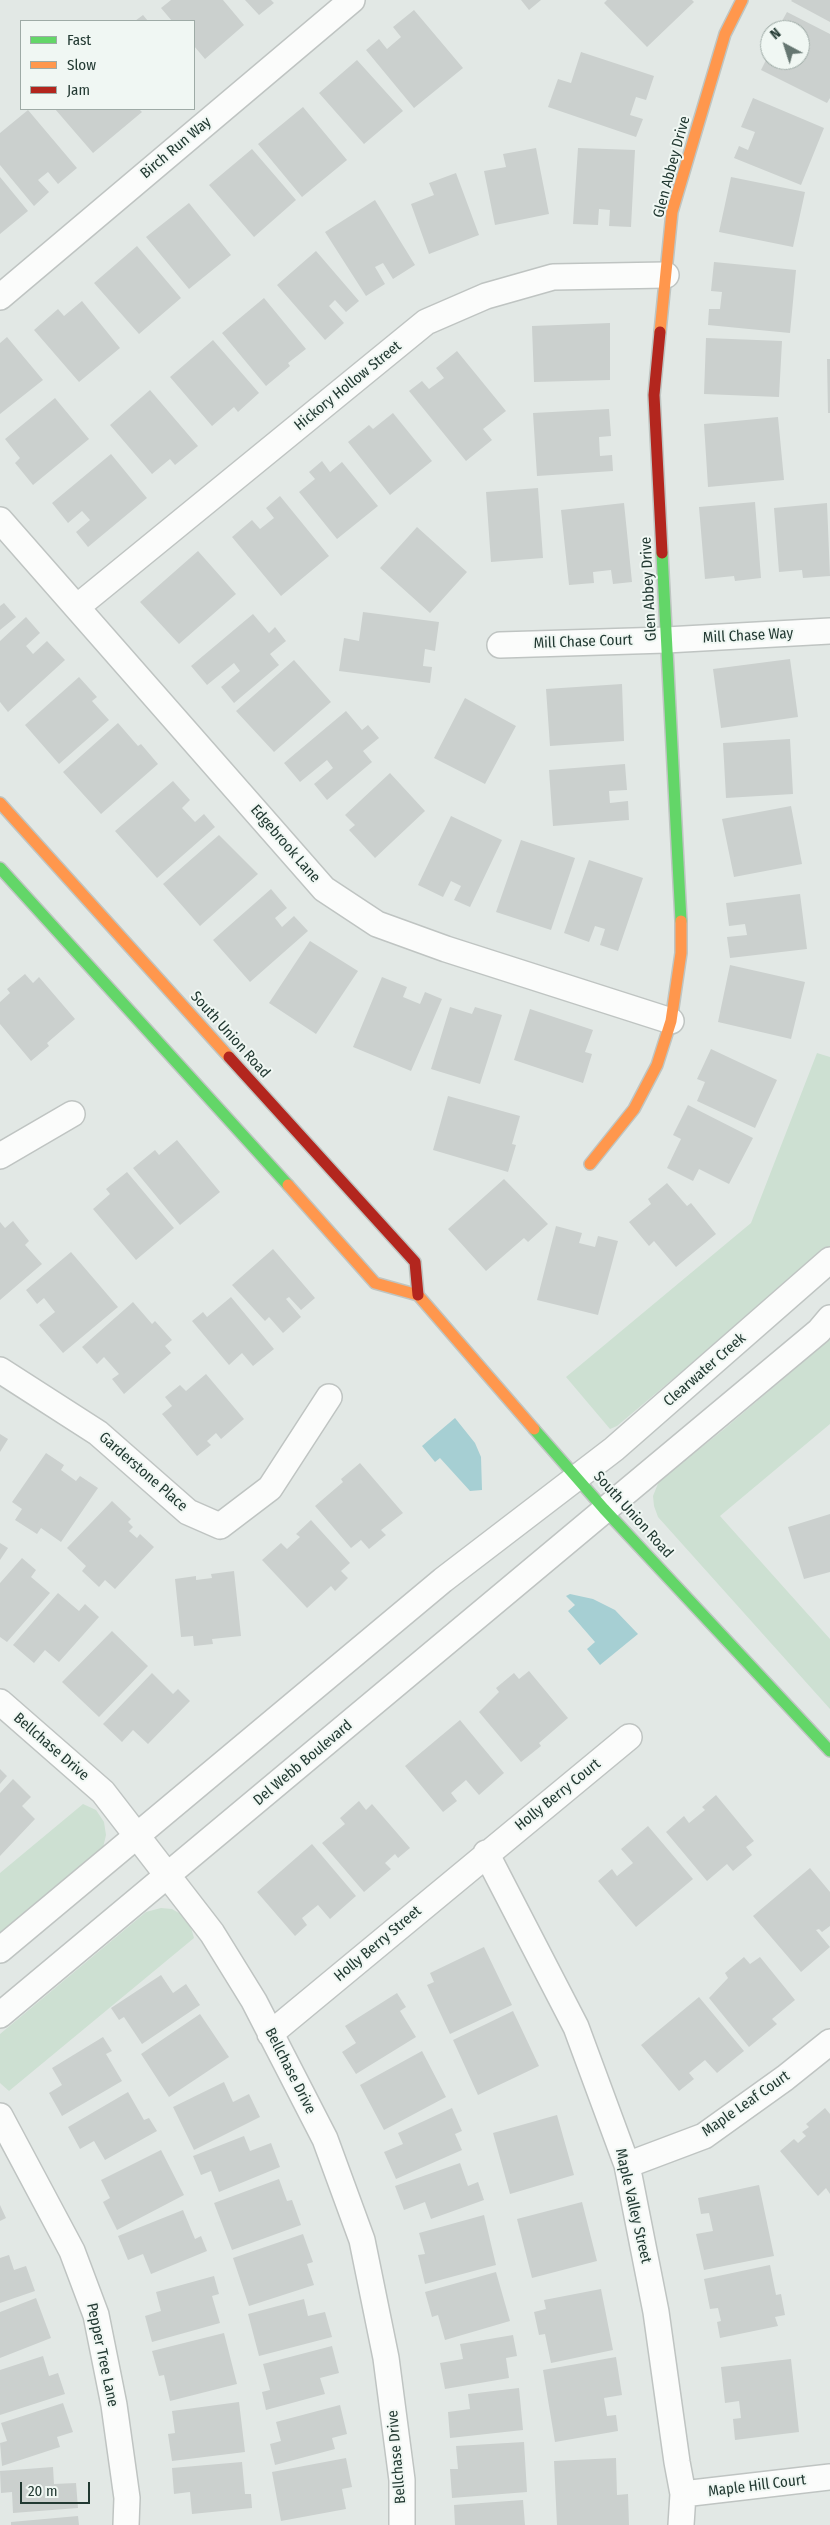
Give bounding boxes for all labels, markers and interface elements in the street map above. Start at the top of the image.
legend [20,20,195,110]
north arrow [760,20,810,70]
text: N [767,25,784,43]
text: Fast [67,31,91,49]
text: Slow [67,56,96,74]
text: Jam [67,81,90,99]
street label: Birch Run Way [137,113,215,183]
street label: Glen Abbey Drive [650,114,694,220]
street label: Hickory Hollow Street [291,337,405,435]
street label: Glen Abbey Drive [637,536,661,642]
street label: Mill Chase Way [702,625,794,647]
street label: Mill Chase Court [533,631,633,653]
street label: Edgebrook Lane [246,801,324,887]
street label: South Union Road [186,988,274,1082]
street label: Clearwater Creek [660,1329,750,1411]
street label: Garderstone Place [95,1429,191,1515]
street label: South Union Road [589,1468,677,1562]
street label: Bellchase Drive [10,1709,92,1785]
street label: Del Webb Boulevard [250,1716,356,1810]
street label: Holly Berry Court [512,1755,604,1835]
street label: Holly Berry Street [331,1902,425,1986]
street label: Bellchase Drive [261,2025,319,2117]
street label: Maple Leaf Court [699,2067,793,2141]
street label: Maple Valley Street [611,2147,655,2265]
street label: Pepper Tree Lane [82,2301,122,2409]
street label: Bellchase Drive [384,2409,410,2505]
street label: Maple Hill Court [707,2471,807,2501]
scale bar [22,2472,92,2504]
text: 20 m [28,2482,58,2500]

